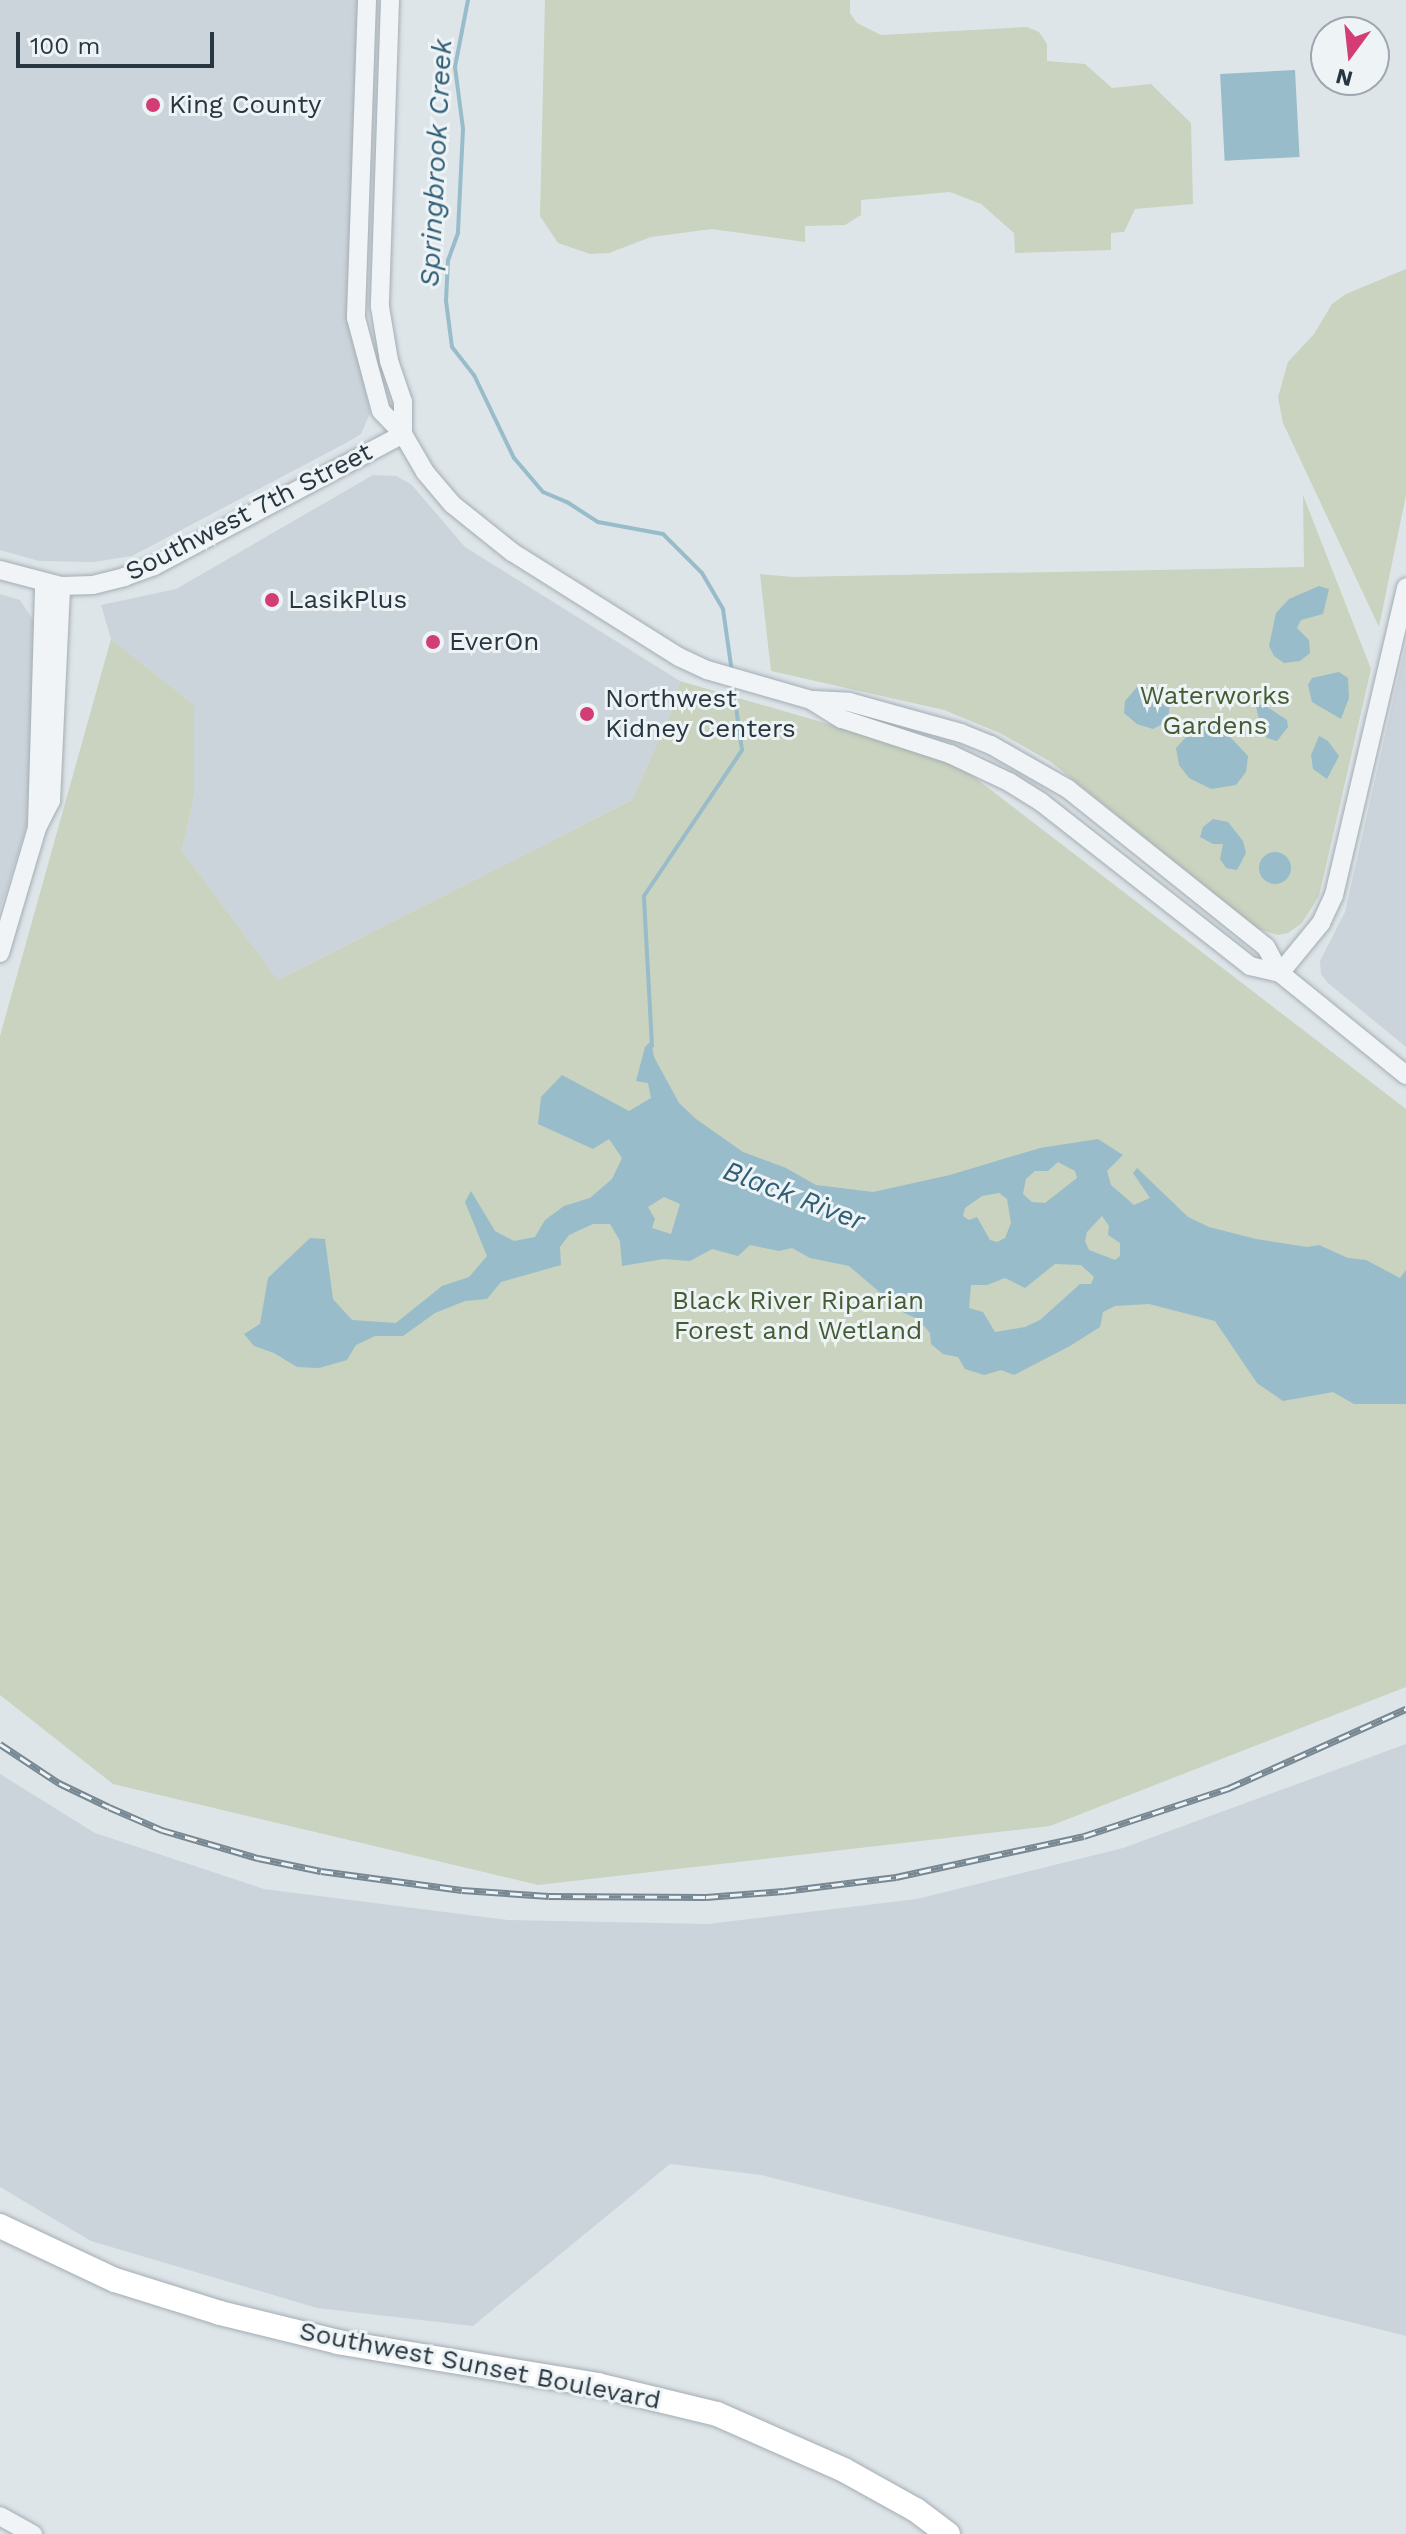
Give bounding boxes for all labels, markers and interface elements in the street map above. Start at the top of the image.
scale bar [20,16,218,66]
north arrow [1310,16,1390,96]
text: 100 m [30,32,100,60]
water label: Springbrook Creek [413,38,459,288]
text: N [1333,64,1355,92]
place label: King County [169,89,321,121]
marker: King County [144,96,162,114]
street label: Southwest 7th Street [120,436,378,588]
place label: LasikPlus [288,584,407,616]
marker: LasikPlus [263,591,281,609]
place label: EverOn [449,626,539,658]
marker: EverOn [424,633,442,651]
park label: Waterworks Gardens [1140,680,1290,742]
place label: Northwest Kidney Centers [605,683,796,744]
marker: Northwest Kidney Centers [576,703,598,725]
water label: Black River [718,1154,870,1238]
park label: Black River Riparian Forest and Wetland [671,1285,925,1346]
street label: Southwest Sunset Boulevard [297,2316,663,2416]

